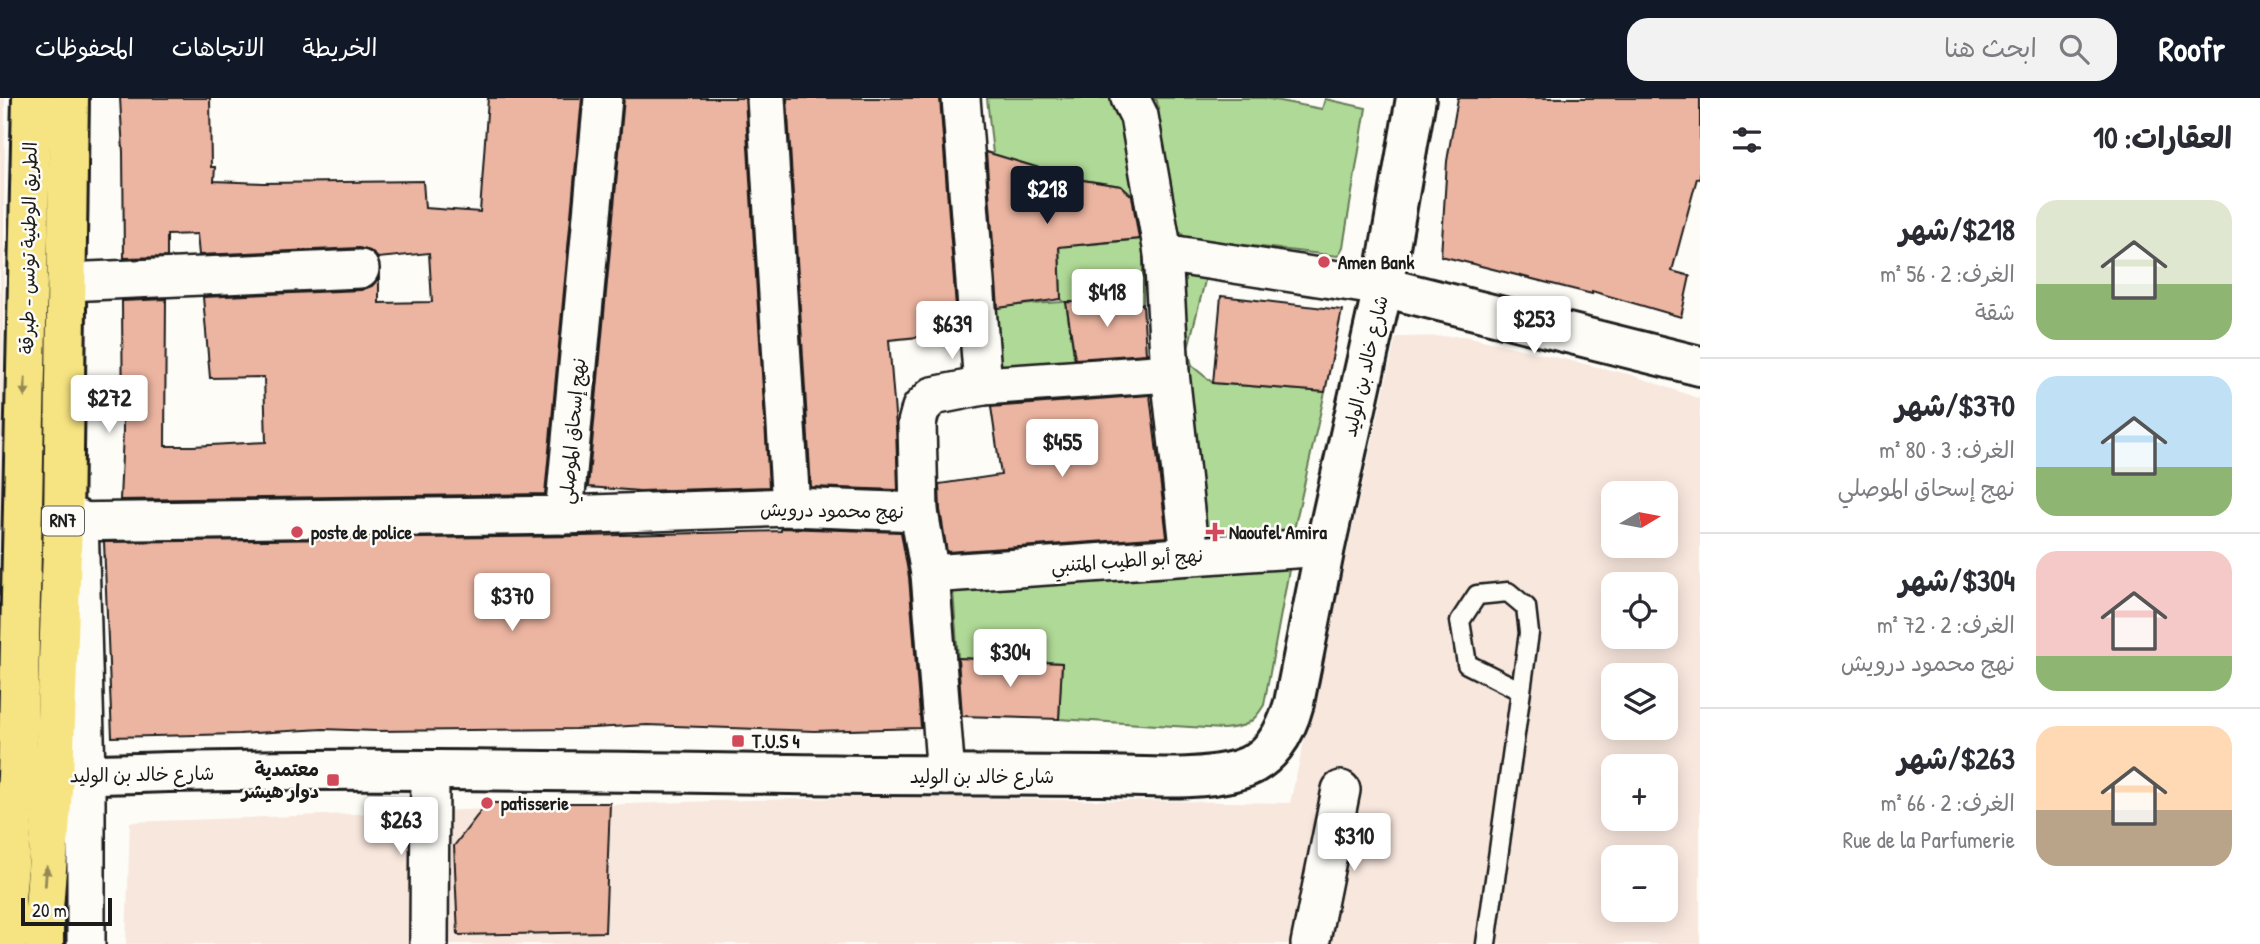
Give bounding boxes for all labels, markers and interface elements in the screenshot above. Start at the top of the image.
search box [1627,18,2117,81]
text: Roofr [2159,27,2225,71]
text: ابحث هنا [1944,30,2037,65]
icon: search [2055,30,2093,68]
text: المحفوظات [35,31,134,63]
text: الاتجاهات [172,31,265,63]
text: الخريطة [303,31,377,63]
text: العقارات: 10 [2093,117,2232,157]
icon: filters [1728,121,1766,159]
street label: الطريق الوطنية تونس - طبرقة [13,142,43,354]
pin: $218 [1006,166,1088,226]
text: $218 [1027,173,1067,204]
text: $218/شهر [1899,209,2015,249]
icon: home [2092,228,2176,312]
place label: Amen Bank [1338,249,1414,275]
marker: Amen Bank [1316,254,1332,270]
text: الغرف: 2 · 56 m² [1880,258,2015,289]
pin: $418 [1066,270,1148,329]
text: $418 [1088,276,1126,307]
street label: شارع خالد بن الوليد [1336,293,1395,440]
pin: $253 [1493,296,1575,356]
text: شقة [1975,296,2015,327]
pin: $639 [911,302,993,361]
text: $253 [1513,303,1555,334]
text: $639 [932,308,972,339]
street label: نهج إسحاق الموصلي [553,357,595,506]
one-way arrow [20,376,31,398]
pin: $272 [68,376,150,435]
text: $272 [87,382,131,413]
text: $370/شهر [1895,385,2015,425]
icon: home [2092,404,2176,488]
pin: $455 [1021,420,1103,479]
text: $455 [1042,426,1082,457]
text: الغرف: 3 · 80 m² [1879,434,2015,465]
text: نهج إسحاق الموصلي [1837,472,2015,503]
north arrow [1601,481,1678,558]
map controls [1601,481,1678,922]
street label: نهج محمود درويش [760,496,904,524]
road number: RN7 [42,506,84,536]
place label: poste de police [311,519,412,546]
place label: Naoufel Amira [1229,519,1327,545]
marker: poste de police [289,524,305,540]
marker: Naoufel Amira [1207,524,1223,540]
street label: نهج أبو الطيب المتنبي [1050,542,1204,582]
text: $304/شهر [1899,560,2015,600]
button: locate [1601,572,1678,649]
pin: $370 [471,574,553,633]
icon: home [2092,579,2176,663]
text: $370 [490,580,534,611]
text: الغرف: 2 · 72 m² [1877,609,2015,640]
pin: $304 [969,630,1051,689]
text: $304 [990,636,1030,667]
text: نهج محمود درويش [1841,647,2015,678]
button: layers [1601,663,1678,740]
place label: T.U.S 4 [751,728,800,754]
marker: T.U.S 4 [730,733,746,749]
text: $263/شهر [1898,738,2015,778]
button: + [1601,754,1678,831]
icon: home [2092,754,2176,838]
place label: معتمدية دوار هيشر [240,756,319,804]
street label: شارع خالد بن الوليد [69,760,215,789]
street label: شارع خالد بن الوليد [910,763,1054,790]
marker: معتمدية دوار هيشر [325,772,341,788]
text: الغرف: 2 · 66 m² [1881,787,2015,818]
place label: patisserie [501,790,569,817]
marker: patisserie [479,795,495,811]
pin: $263 [360,798,442,857]
text: $263 [380,804,422,835]
pin: $310 [1313,814,1395,873]
text: $310 [1334,820,1374,851]
text: Rue de la Parfumerie [1843,824,2015,855]
button: − [1601,845,1678,922]
one-way arrow [41,865,52,887]
scale bar [21,895,112,927]
text: 20 m [32,897,67,923]

